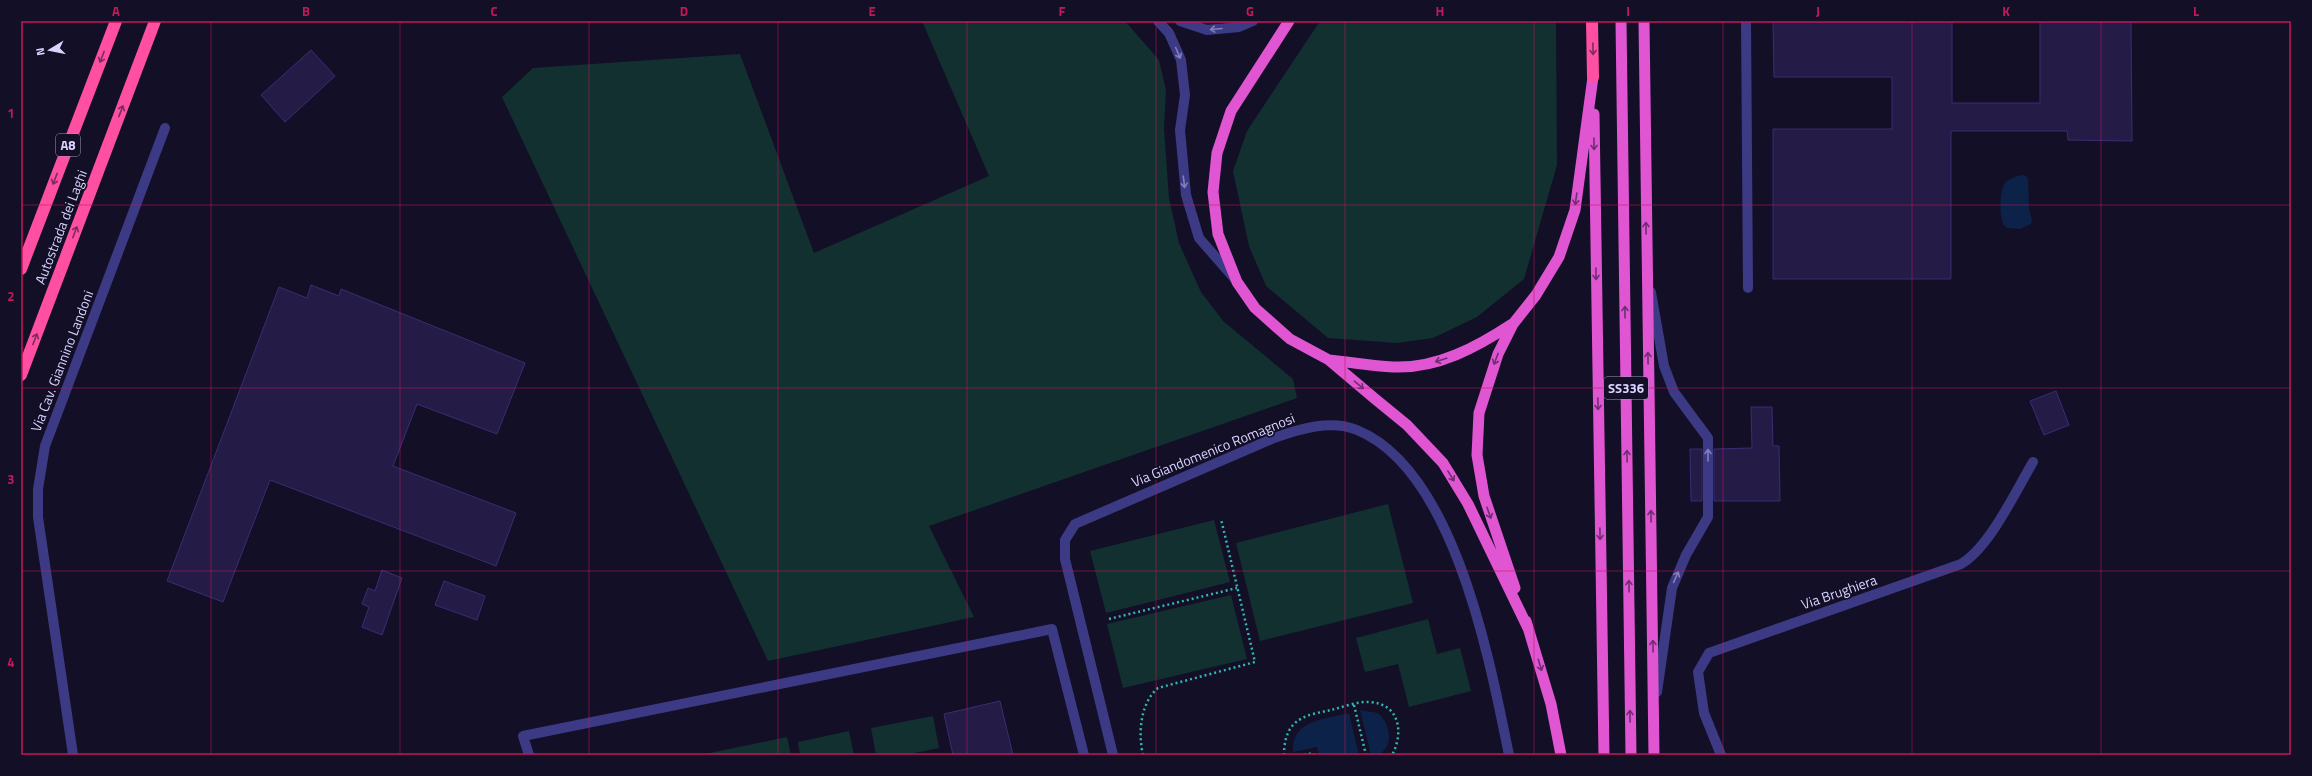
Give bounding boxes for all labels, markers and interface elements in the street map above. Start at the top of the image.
text: A [112,1,120,21]
text: B [302,1,310,21]
text: C [490,1,498,21]
text: D [680,1,688,21]
text: E [868,1,876,21]
text: F [1059,1,1066,21]
text: G [1246,1,1254,21]
text: H [1436,1,1444,21]
text: I [1626,1,1630,21]
text: J [1816,1,1820,21]
text: K [2002,1,2010,21]
text: L [2193,1,2199,21]
one-way arrow [1210,25,1223,32]
north arrow [30,30,70,70]
one-way arrow [1589,42,1597,55]
text: N [32,47,49,57]
one-way arrow [1175,47,1182,59]
one-way arrow [97,51,105,63]
text: 1 [7,103,15,123]
one-way arrow [118,105,126,117]
road number: A8 [56,134,80,156]
one-way arrow [1590,137,1598,150]
street label: Autostrada dei Laghi [29,167,92,287]
one-way arrow [51,172,59,184]
one-way arrow [1180,175,1188,188]
one-way arrow [1572,192,1580,205]
one-way arrow [1642,222,1650,235]
one-way arrow [72,227,80,239]
one-way arrow [1592,267,1600,280]
text: 2 [7,286,15,306]
street label: Via Cav. Giannino Landoni [25,287,98,434]
one-way arrow [1621,306,1629,319]
one-way arrow [31,333,39,345]
one-way arrow [1644,352,1652,365]
one-way arrow [1492,353,1500,365]
one-way arrow [1435,357,1448,364]
road number: SS336 [1604,377,1648,399]
one-way arrow [1353,380,1364,389]
one-way arrow [1594,397,1602,410]
street label: Via Giandomenico Romagnosi [1128,407,1298,492]
one-way arrow [1704,449,1712,462]
one-way arrow [1623,450,1631,463]
text: 3 [7,469,15,489]
one-way arrow [1447,470,1455,482]
one-way arrow [1486,506,1494,518]
one-way arrow [1647,510,1655,523]
one-way arrow [1596,527,1604,540]
street label: Via Brughiera [1798,569,1880,614]
one-way arrow [1673,571,1681,583]
one-way arrow [1625,580,1633,593]
one-way arrow [1649,640,1657,653]
text: 4 [7,652,15,672]
one-way arrow [1537,659,1544,672]
one-way arrow [1627,710,1634,723]

